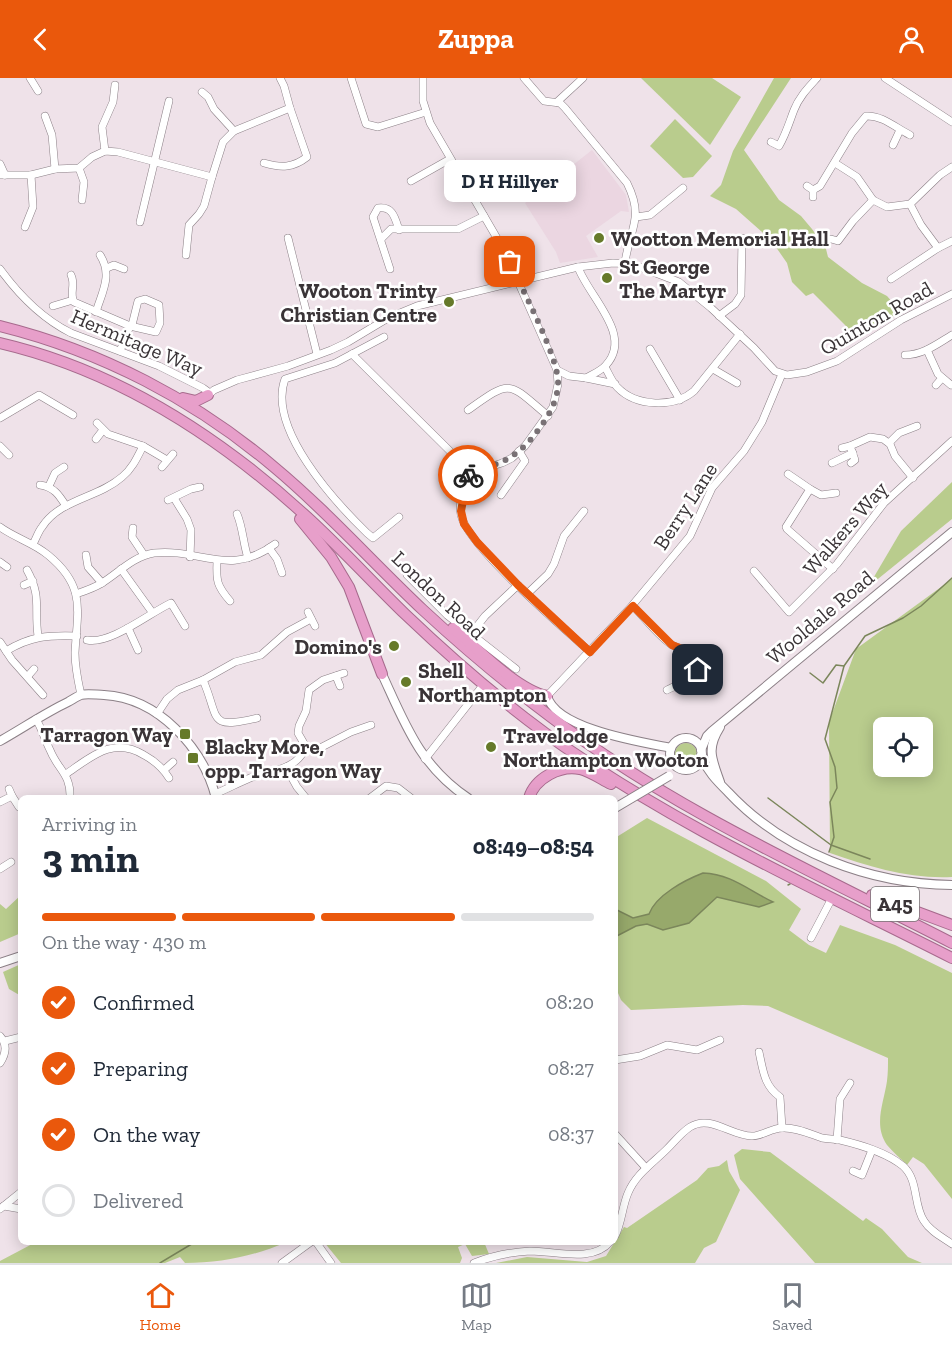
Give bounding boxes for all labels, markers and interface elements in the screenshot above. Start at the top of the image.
icon: back [24,23,57,56]
text: Zuppa [438,23,514,55]
icon: person [895,23,928,56]
callout: D H Hillyer [444,160,576,202]
text: D H Hillyer [461,169,559,193]
place label: Wootton Memorial Hall [611,226,829,251]
marker: Wootton Memorial Hall [592,231,606,245]
pin [484,236,535,287]
icon: bag [493,245,526,278]
place label: St George The Martyr [619,254,726,303]
marker: St George The Martyr [600,271,614,285]
street label: Quinton Road [815,276,937,360]
place label: Wooton Trinty Christian Centre [281,278,437,327]
marker: Wooton Trinty Christian Centre [442,295,456,309]
street label: Hermitage Way [67,303,207,381]
courier [438,445,498,505]
street label: Berry Lane [648,458,722,554]
icon: bike [452,459,485,492]
street label: Walkers Way [797,476,893,580]
street label: London Road [387,545,491,645]
street label: Wooldale Road [761,564,879,669]
place label: Domino's [294,634,382,659]
marker: Domino's [387,639,401,653]
pin [672,644,723,695]
icon: home [681,653,714,686]
place label: Shell Northampton [418,658,548,707]
marker: Shell Northampton [399,675,413,689]
map controls [873,717,933,777]
button: locate [873,717,933,777]
place label: Tarragon Way [40,722,173,747]
place label: Travelodge Northampton Wooton [503,723,709,772]
marker: Tarragon Way [178,727,192,741]
place label: Blacky More, opp. Tarragon Way [205,734,381,783]
marker: Travelodge Northampton Wooton [484,740,498,754]
marker: Blacky More, opp. Tarragon Way [186,751,200,765]
text: Arriving in [42,812,137,836]
text: 08:49–08:54 [473,833,594,860]
text: 3 min [42,835,139,882]
road number: A45 [871,887,919,921]
text: On the way · 430 m [42,930,206,954]
icon: check [42,986,75,1019]
text: Confirmed [93,989,194,1016]
text: 08:20 [545,990,594,1014]
icon: check [42,1052,75,1085]
text: Preparing [93,1055,188,1082]
text: 08:27 [548,1056,594,1080]
icon: check [42,1118,75,1151]
text: On the way [93,1121,200,1148]
text: 08:37 [548,1122,594,1146]
text: Delivered [93,1187,183,1214]
tab: Home [140,1279,181,1334]
tab: Map [460,1279,493,1334]
tab: Saved [772,1279,812,1334]

